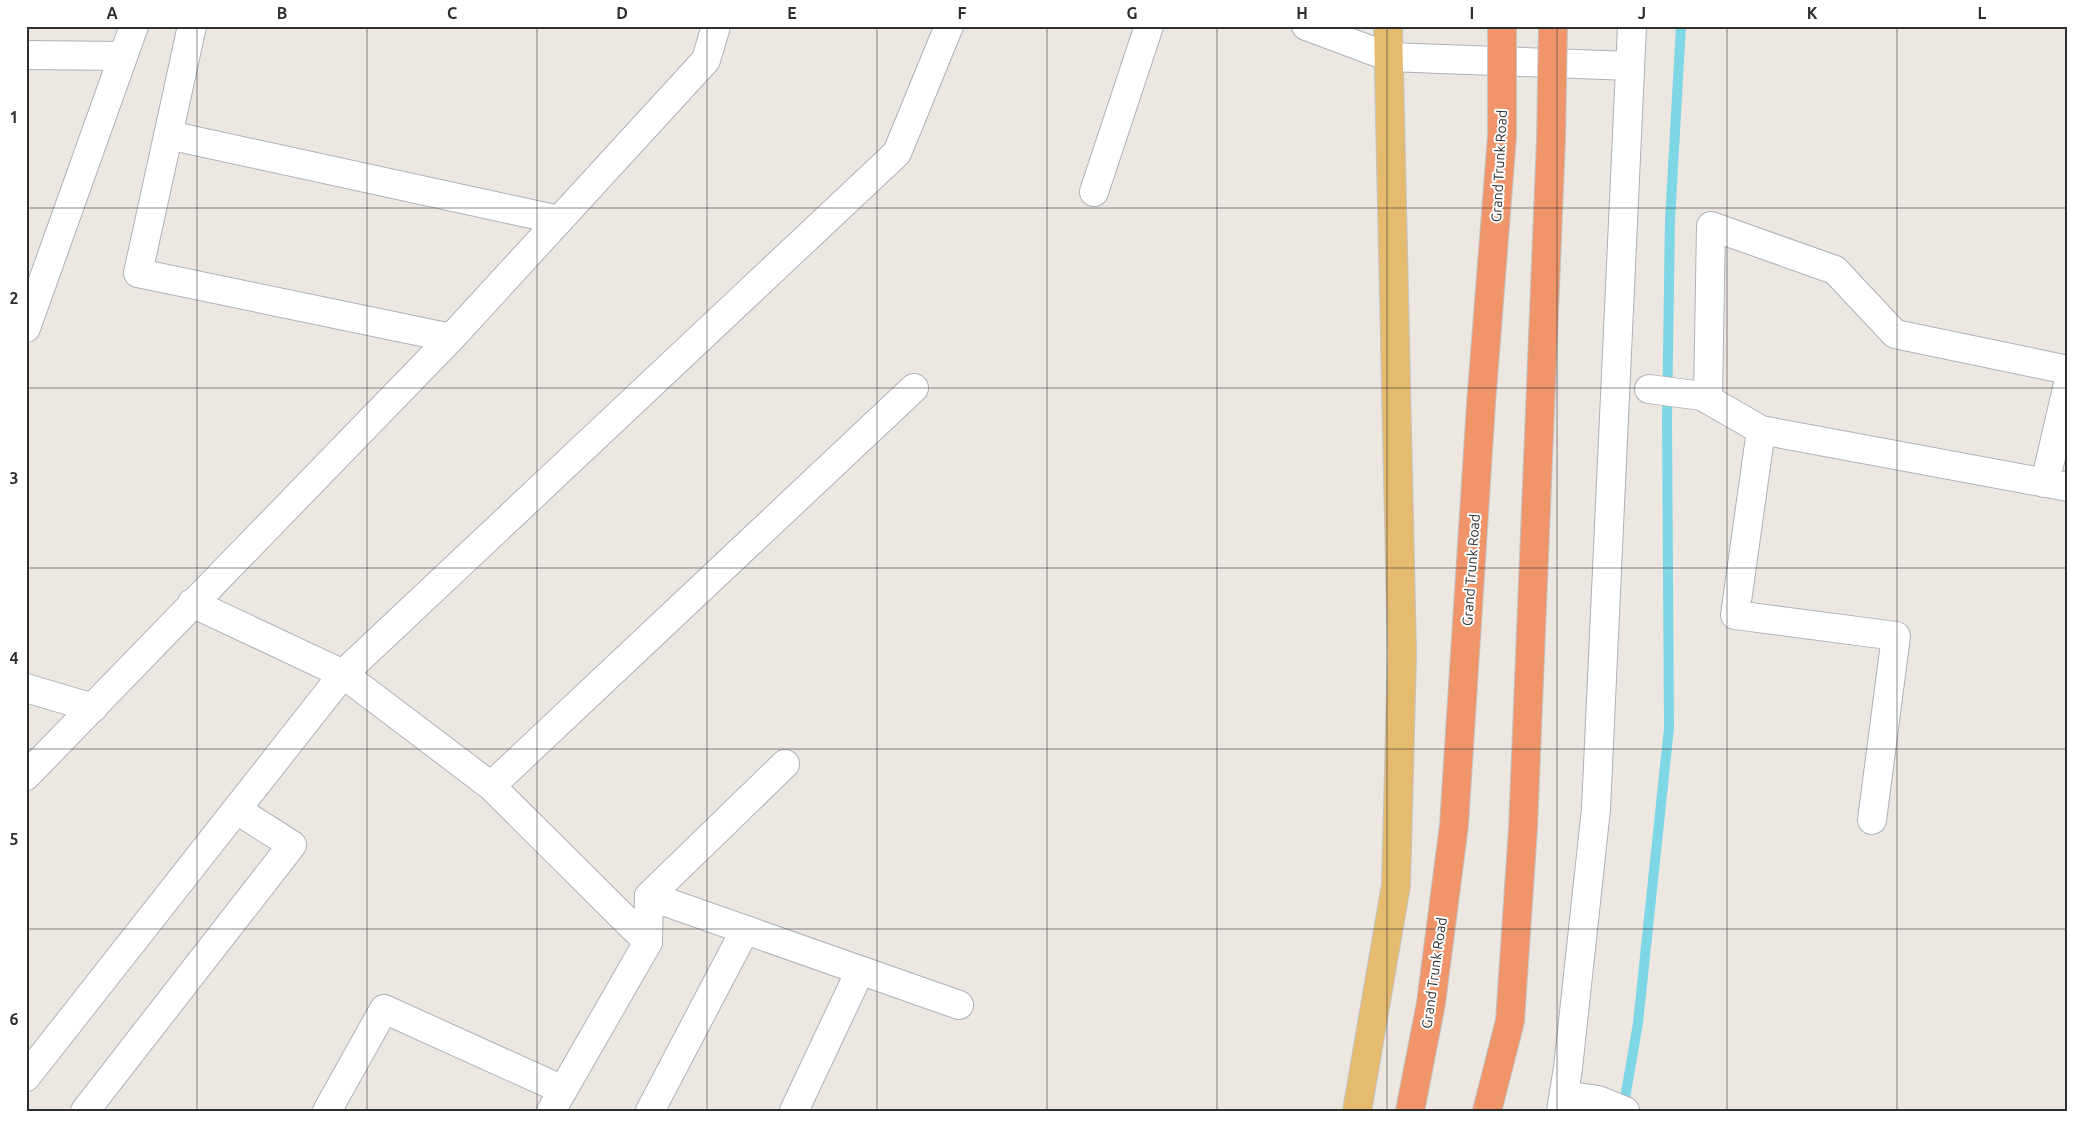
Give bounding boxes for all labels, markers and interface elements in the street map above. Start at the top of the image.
text: A [106,4,118,22]
text: B [277,4,287,22]
text: C [447,4,457,22]
text: D [616,4,628,22]
text: E [787,4,797,22]
text: F [958,4,967,22]
text: G [1126,4,1138,22]
text: H [1296,4,1308,22]
text: I [1470,4,1474,22]
text: J [1638,4,1646,22]
text: K [1807,4,1818,22]
text: L [1978,4,1987,22]
text: 1 [9,108,19,126]
street label: Grand Trunk Road [1488,110,1510,222]
text: 2 [9,289,19,307]
text: 3 [9,469,19,487]
street label: Grand Trunk Road [1459,513,1483,627]
text: 4 [9,649,19,667]
text: 5 [9,830,19,848]
street label: Grand Trunk Road [1418,916,1450,1030]
text: 6 [9,1010,19,1028]

